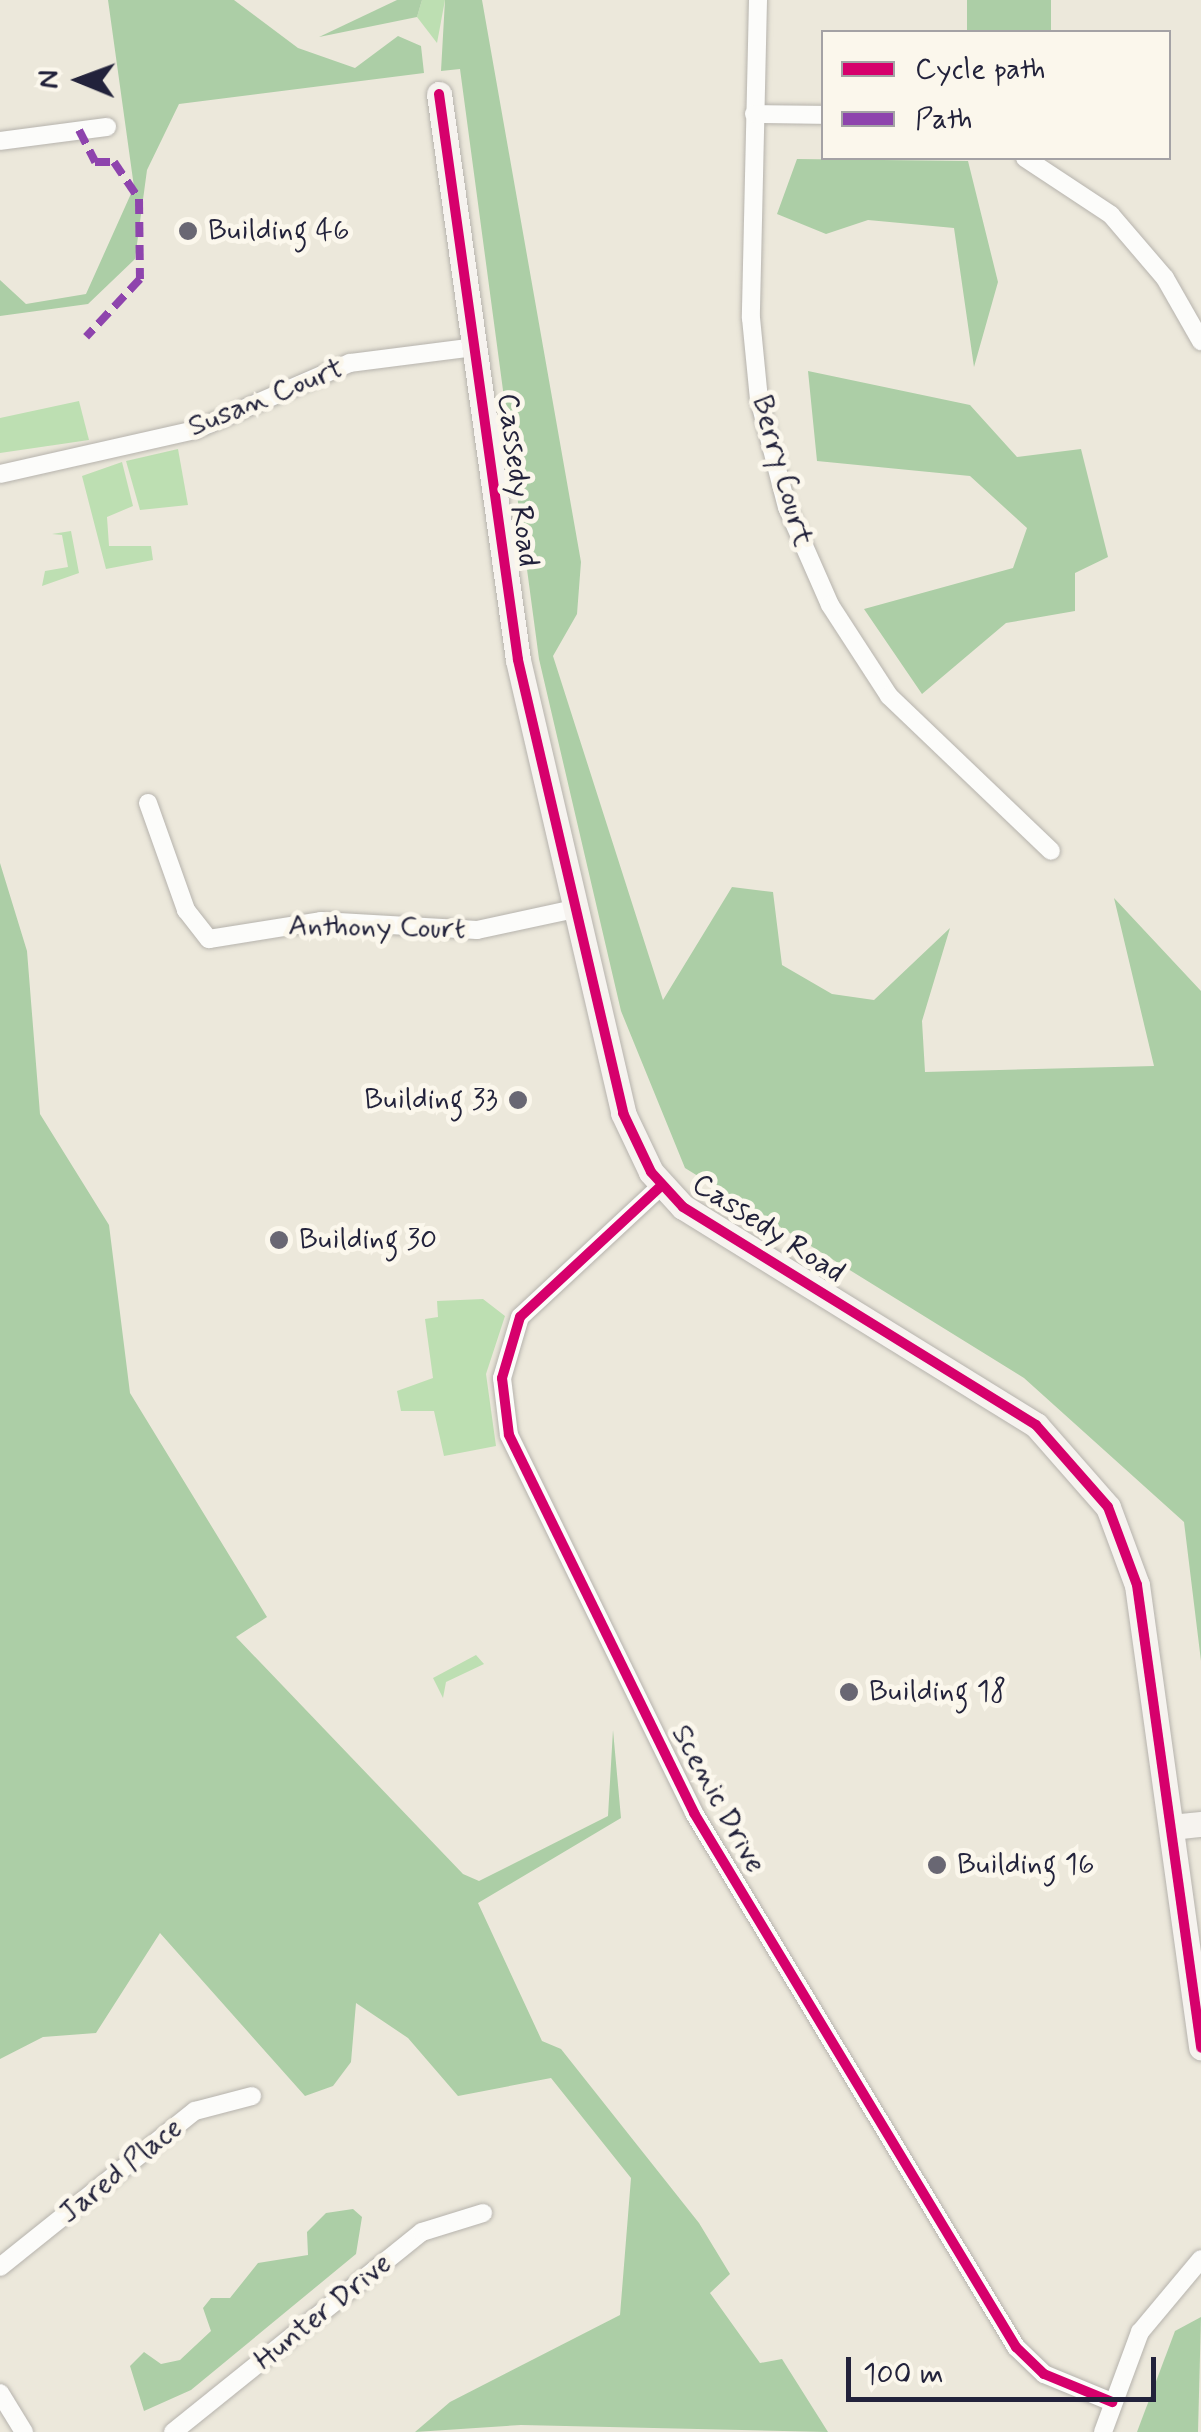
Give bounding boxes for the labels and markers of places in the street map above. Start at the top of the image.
place label: Building 46 [208,213,350,249]
marker: Building 46 [177,220,199,242]
place label: Building 33 [364,1082,498,1118]
marker: Building 33 [507,1089,529,1111]
place label: Building 30 [299,1222,437,1258]
marker: Building 30 [268,1229,290,1251]
place label: Building 18 [869,1674,1006,1710]
marker: Building 18 [838,1681,860,1703]
place label: Building 16 [957,1847,1095,1883]
marker: Building 16 [926,1854,948,1876]

